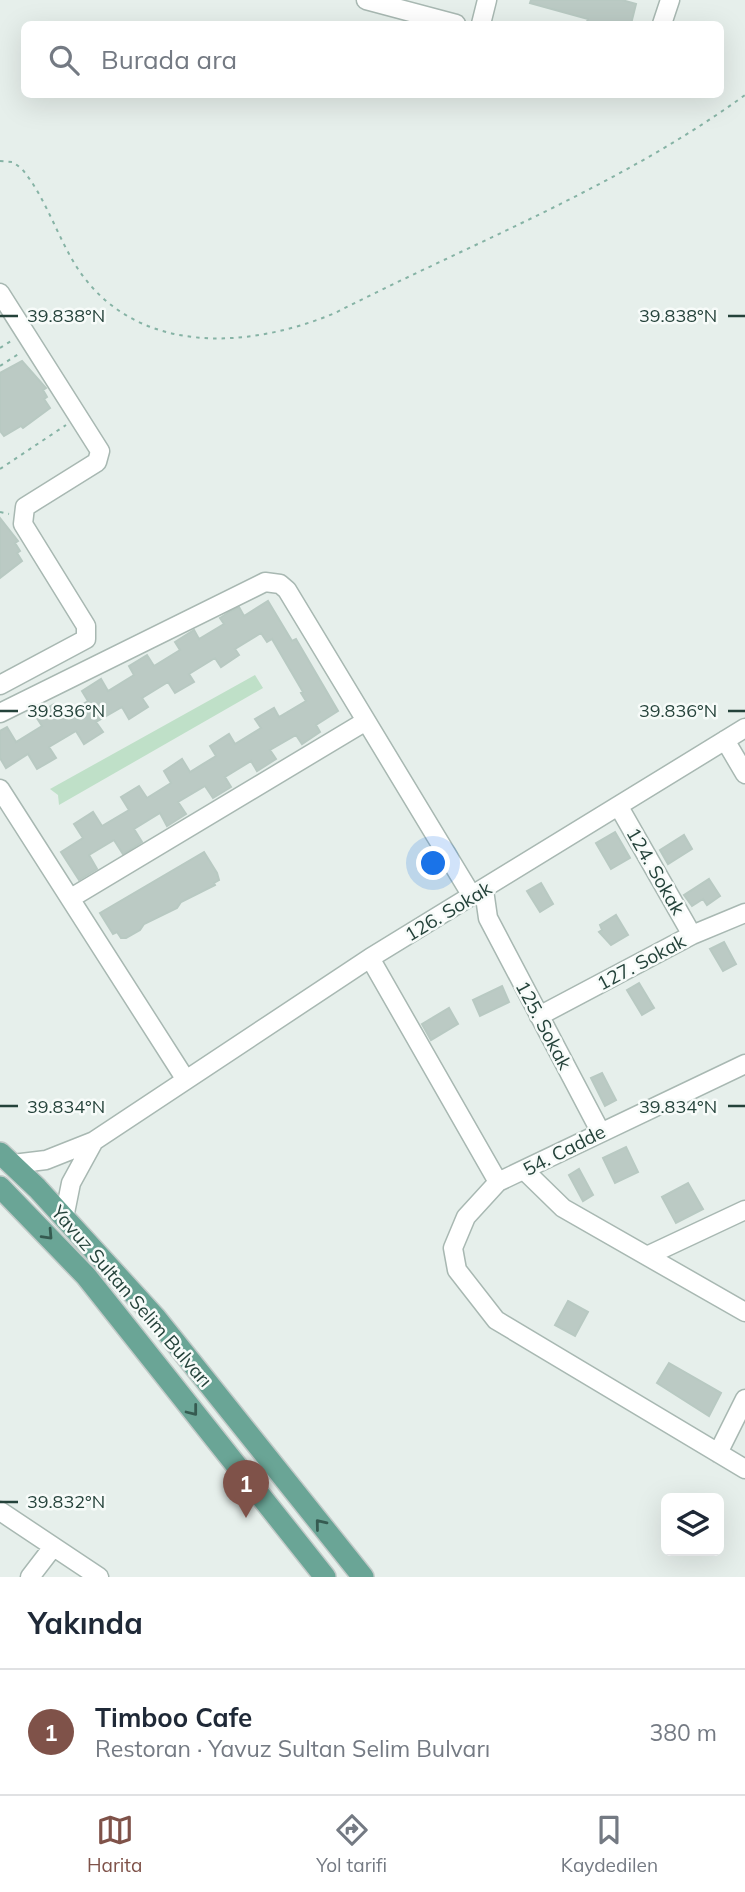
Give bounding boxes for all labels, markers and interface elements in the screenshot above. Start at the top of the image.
search box [21,21,724,98]
icon: search [45,41,83,79]
text: Burada ara [101,43,237,76]
text: 39.838°N [27,304,105,327]
text: 39.838°N [639,304,717,327]
text: 39.836°N [27,699,105,722]
text: 39.836°N [639,699,717,722]
street label: 124. Sokak [621,823,691,919]
your location [416,846,450,880]
street label: 126. Sokak [400,876,496,946]
street label: 127. Sokak [593,929,690,995]
street label: 125. Sokak [511,977,577,1074]
text: 39.834°N [27,1095,105,1118]
text: 39.834°N [639,1095,717,1118]
street label: 54. Cadde [519,1119,609,1181]
street label: Yavuz Sultan Selim Bulvarı [46,1200,217,1392]
one-way arrow [40,1227,53,1240]
one-way arrow [185,1402,197,1415]
pin: 1 [223,1460,269,1518]
text: 39.832°N [27,1490,105,1513]
map controls [661,1493,724,1556]
button: layers [661,1493,724,1556]
one-way arrow [315,1519,328,1531]
text: Yakında [28,1604,143,1642]
text: Timboo Cafe [95,1701,252,1734]
text: 1 [44,1718,58,1747]
text: 380 m [649,1718,717,1747]
text: Restoran · Yavuz Sultan Selim Bulvarı [95,1734,490,1763]
tab: Harita [87,1811,142,1877]
tab: Yol tarifi [316,1811,387,1877]
tab: Kaydedilen [561,1811,658,1877]

